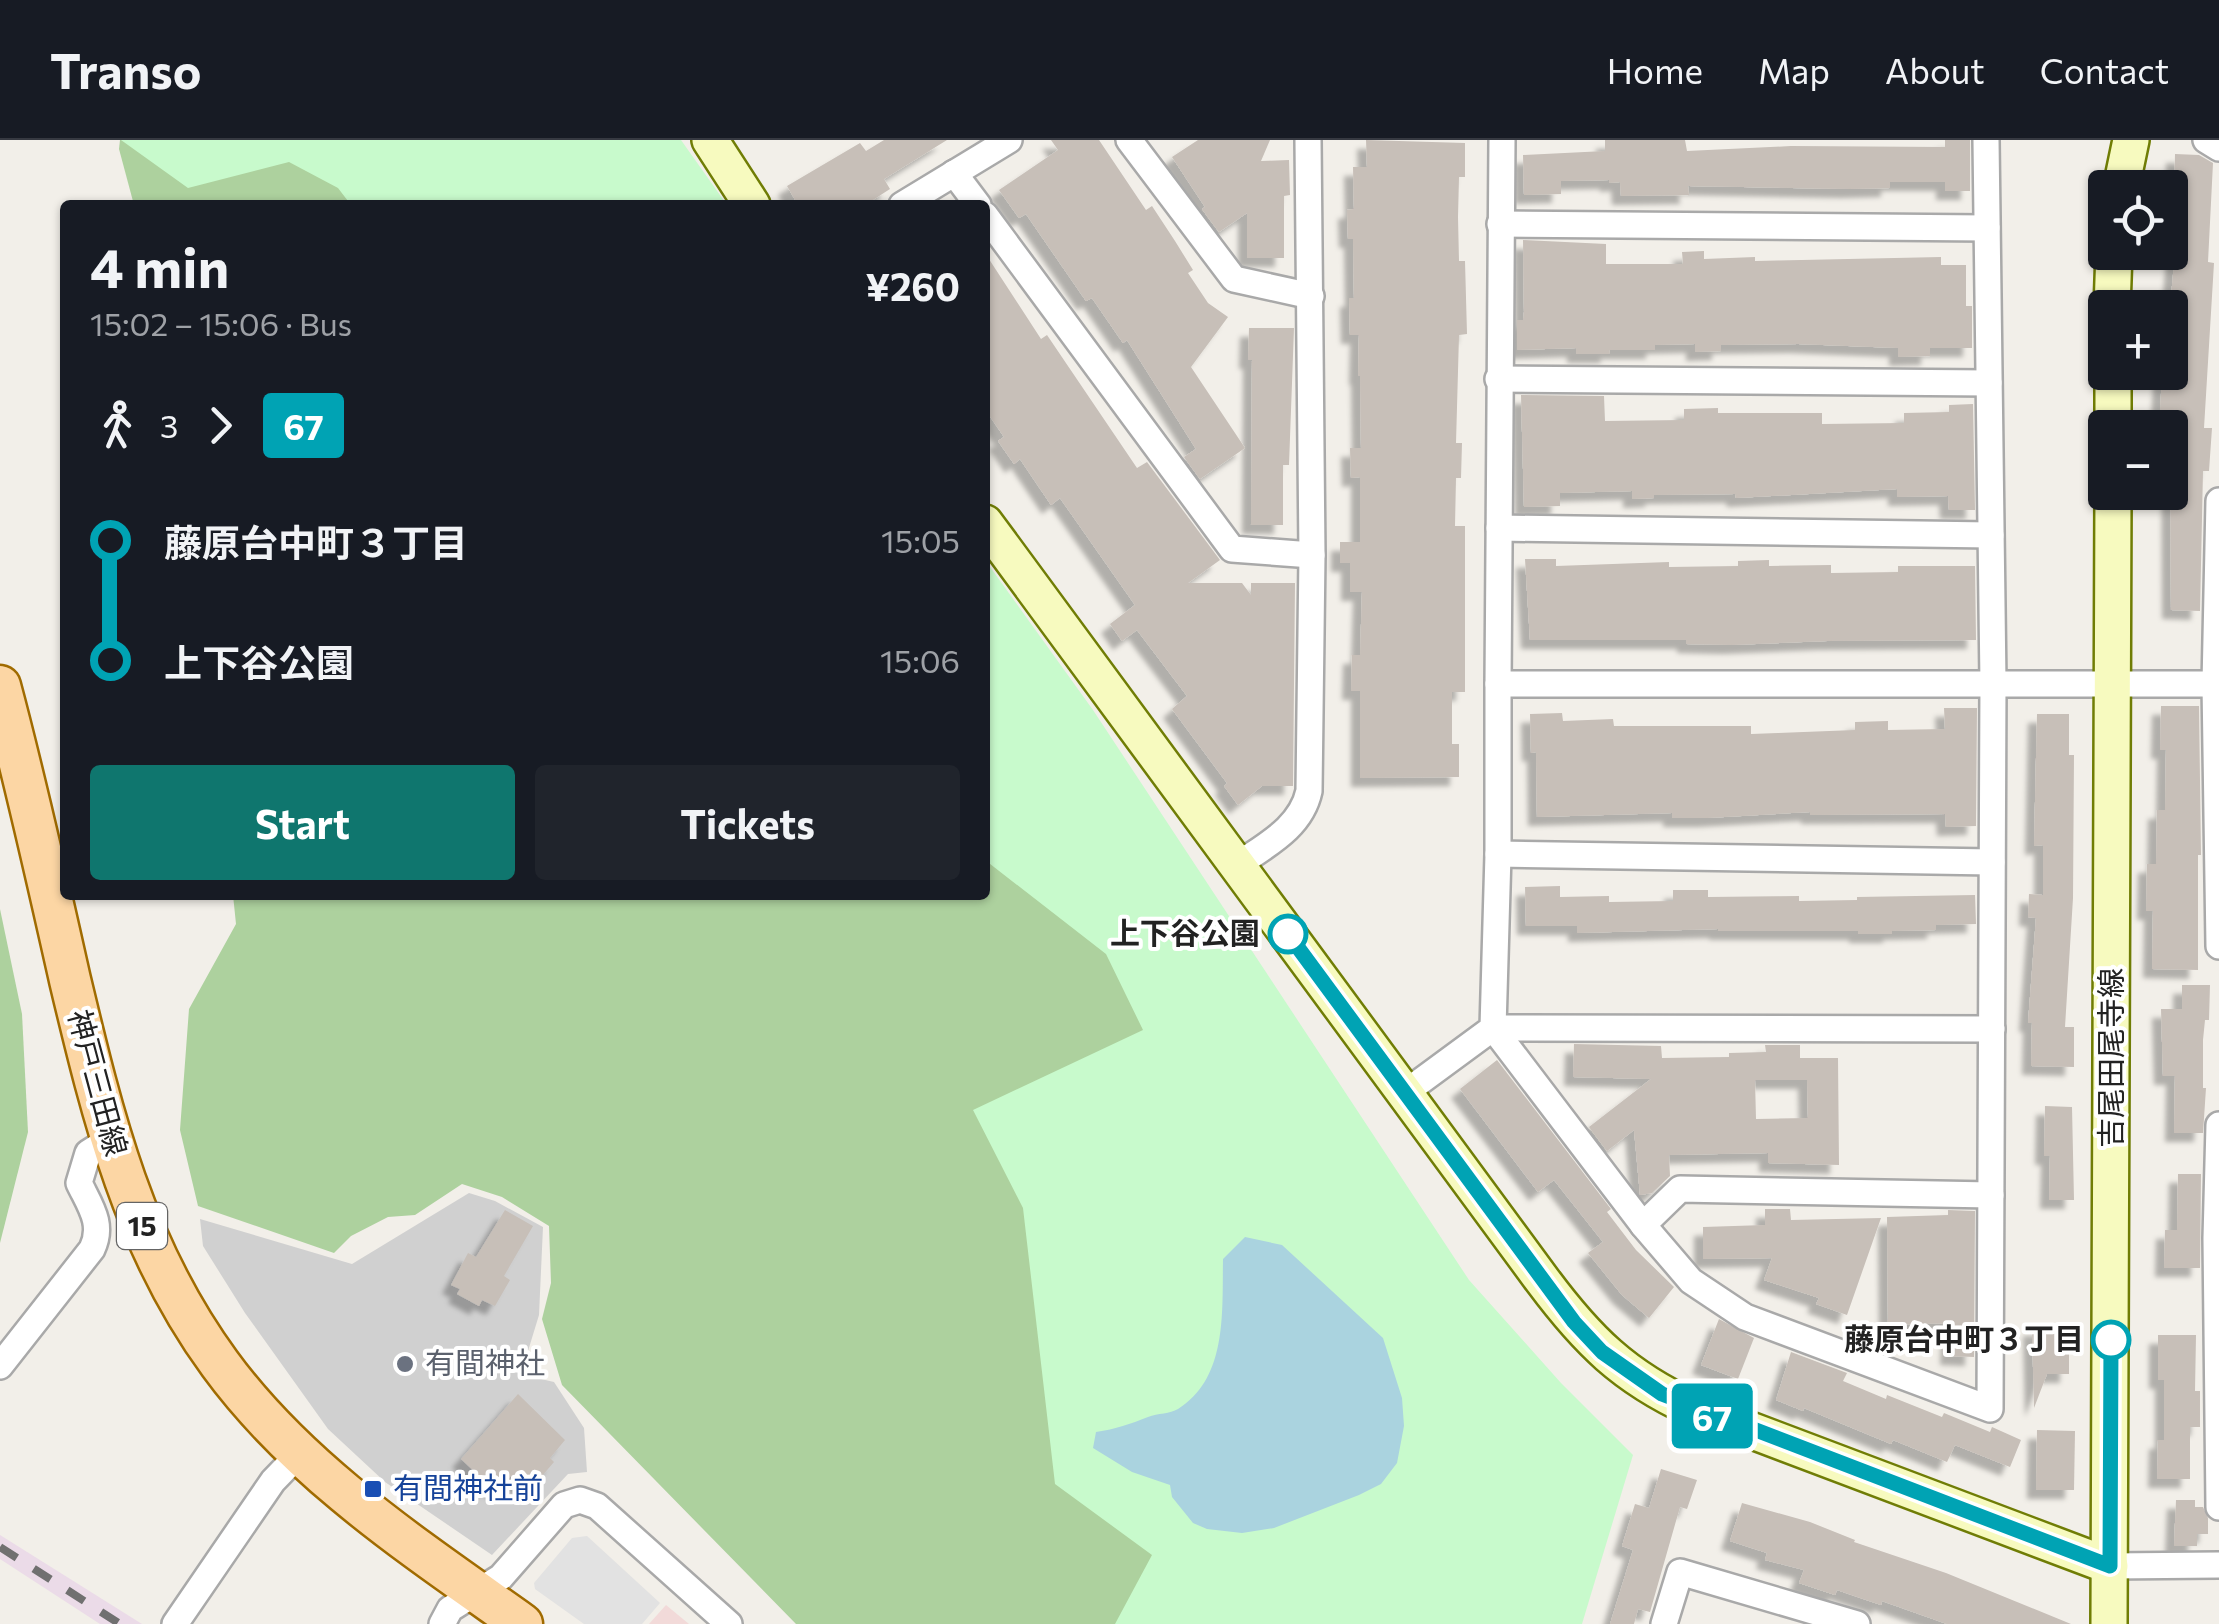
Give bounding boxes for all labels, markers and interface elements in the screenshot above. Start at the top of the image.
text: Transo [50,40,201,99]
text: Home [1607,48,1703,91]
text: Map [1758,48,1830,91]
text: About [1885,48,1985,91]
text: Contact [2040,48,2169,91]
map controls [2088,170,2188,510]
button: locate [2088,170,2188,270]
text: 4 min [90,232,229,299]
text: ¥260 [865,262,960,309]
button: + [2088,290,2188,390]
text: 15:02 – 15:06 · Bus [90,303,352,343]
icon: walk [90,398,145,453]
icon: forward [193,398,248,453]
text: 67 [283,404,324,447]
text: 3 [160,405,178,445]
button: − [2088,410,2188,510]
text: 藤原台中町３丁目 [164,518,468,565]
text: 15:05 [881,520,960,560]
text: 上下谷公園 [164,638,354,685]
text: 15:06 [880,640,960,680]
button: Start [90,765,515,880]
button: Tickets [535,765,960,880]
place label: 上下谷公園 [1110,913,1260,950]
marker: 上下谷公園 [1269,915,1307,953]
street label: 吉尾田尾寺線 [2091,968,2128,1148]
street label: 神戸三田線 [62,1005,137,1160]
road number: 15 [117,1203,167,1249]
place label: 藤原台中町３丁目 [1844,1319,2084,1356]
marker: 藤原台中町３丁目 [2092,1321,2130,1359]
place label: 有間神社 [425,1343,545,1380]
marker: 有間神社 [394,1353,416,1375]
line badge: 67 [1667,1384,1757,1448]
text: 67 [1692,1395,1732,1438]
place label: 有間神社前 [393,1468,543,1505]
marker: 有間神社前 [362,1478,384,1500]

